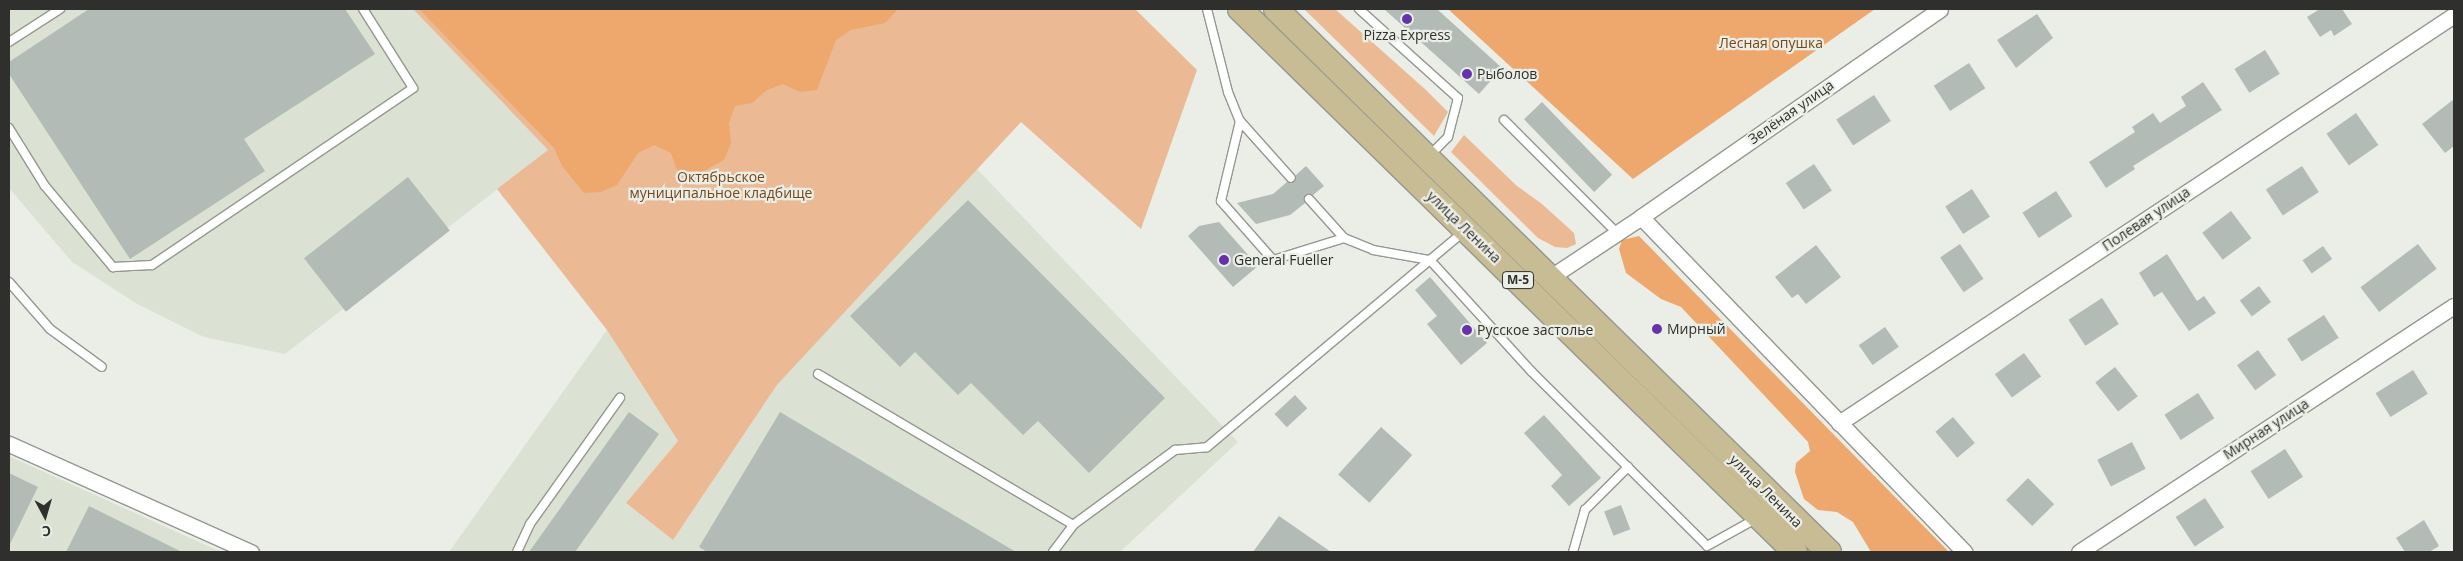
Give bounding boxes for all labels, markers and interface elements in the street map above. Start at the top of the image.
marker: Pizza Express [1401,13,1413,25]
place label: Pizza Express [1363,27,1451,43]
park label: Лесная опушка [1719,35,1823,51]
place label: Рыболов [1477,66,1537,82]
marker: Рыболов [1461,68,1473,80]
street label: Зелёная улица [1745,76,1837,148]
park label: Октябрьское муниципальное кладбище [630,169,812,202]
street label: Полевая улица [2099,183,2193,255]
street label: улица Ленина [1424,188,1504,266]
place label: General Fueller [1234,252,1333,268]
marker: General Fueller [1218,254,1230,266]
road number: М-5 [1502,270,1534,290]
place label: Мирный [1667,321,1726,337]
place label: Русское застолье [1477,322,1593,338]
marker: Мирный [1651,323,1663,335]
marker: Русское застолье [1461,324,1473,336]
street label: Мирная улица [2220,395,2312,463]
street label: улица Ленина [1726,451,1806,531]
north arrow [20,491,70,541]
text: С [41,522,52,541]

